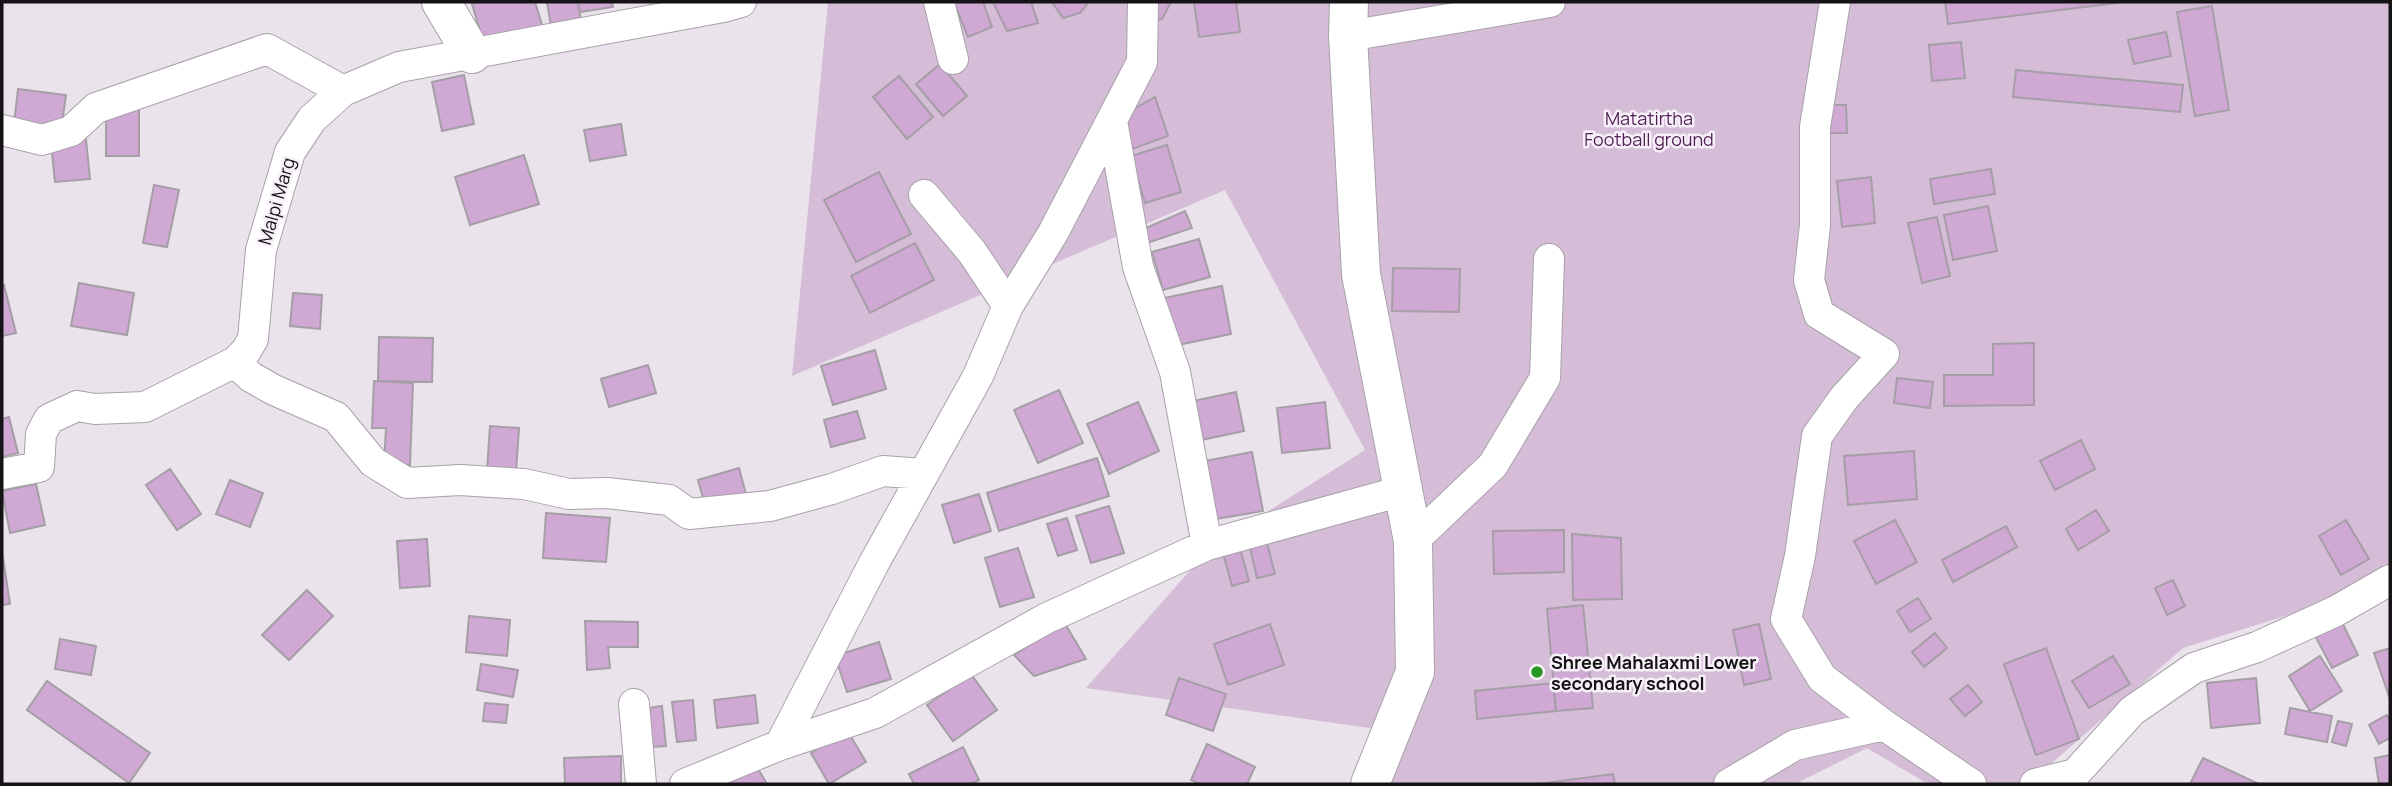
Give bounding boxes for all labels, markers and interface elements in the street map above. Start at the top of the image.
park label: Matatirtha Football ground [1584,106,1714,151]
street label: Malpi Marg [252,155,300,247]
place label: Shree Mahalaxmi Lower secondary school [1551,650,1756,695]
marker: Shree Mahalaxmi Lower secondary school [1529,664,1545,680]

